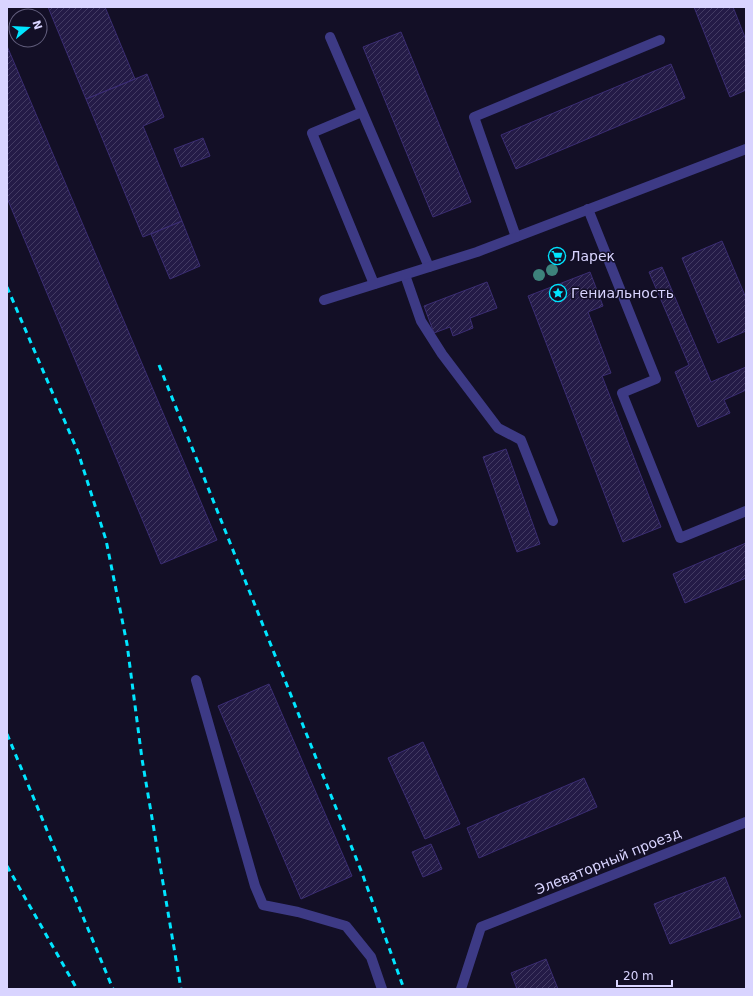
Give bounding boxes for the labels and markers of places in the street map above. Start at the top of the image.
supermarket icon: Ларек [547,246,567,266]
place label: Ларек [570,248,615,264]
place icon: Гениальность [548,283,568,303]
place label: Гениальность [571,285,674,301]

